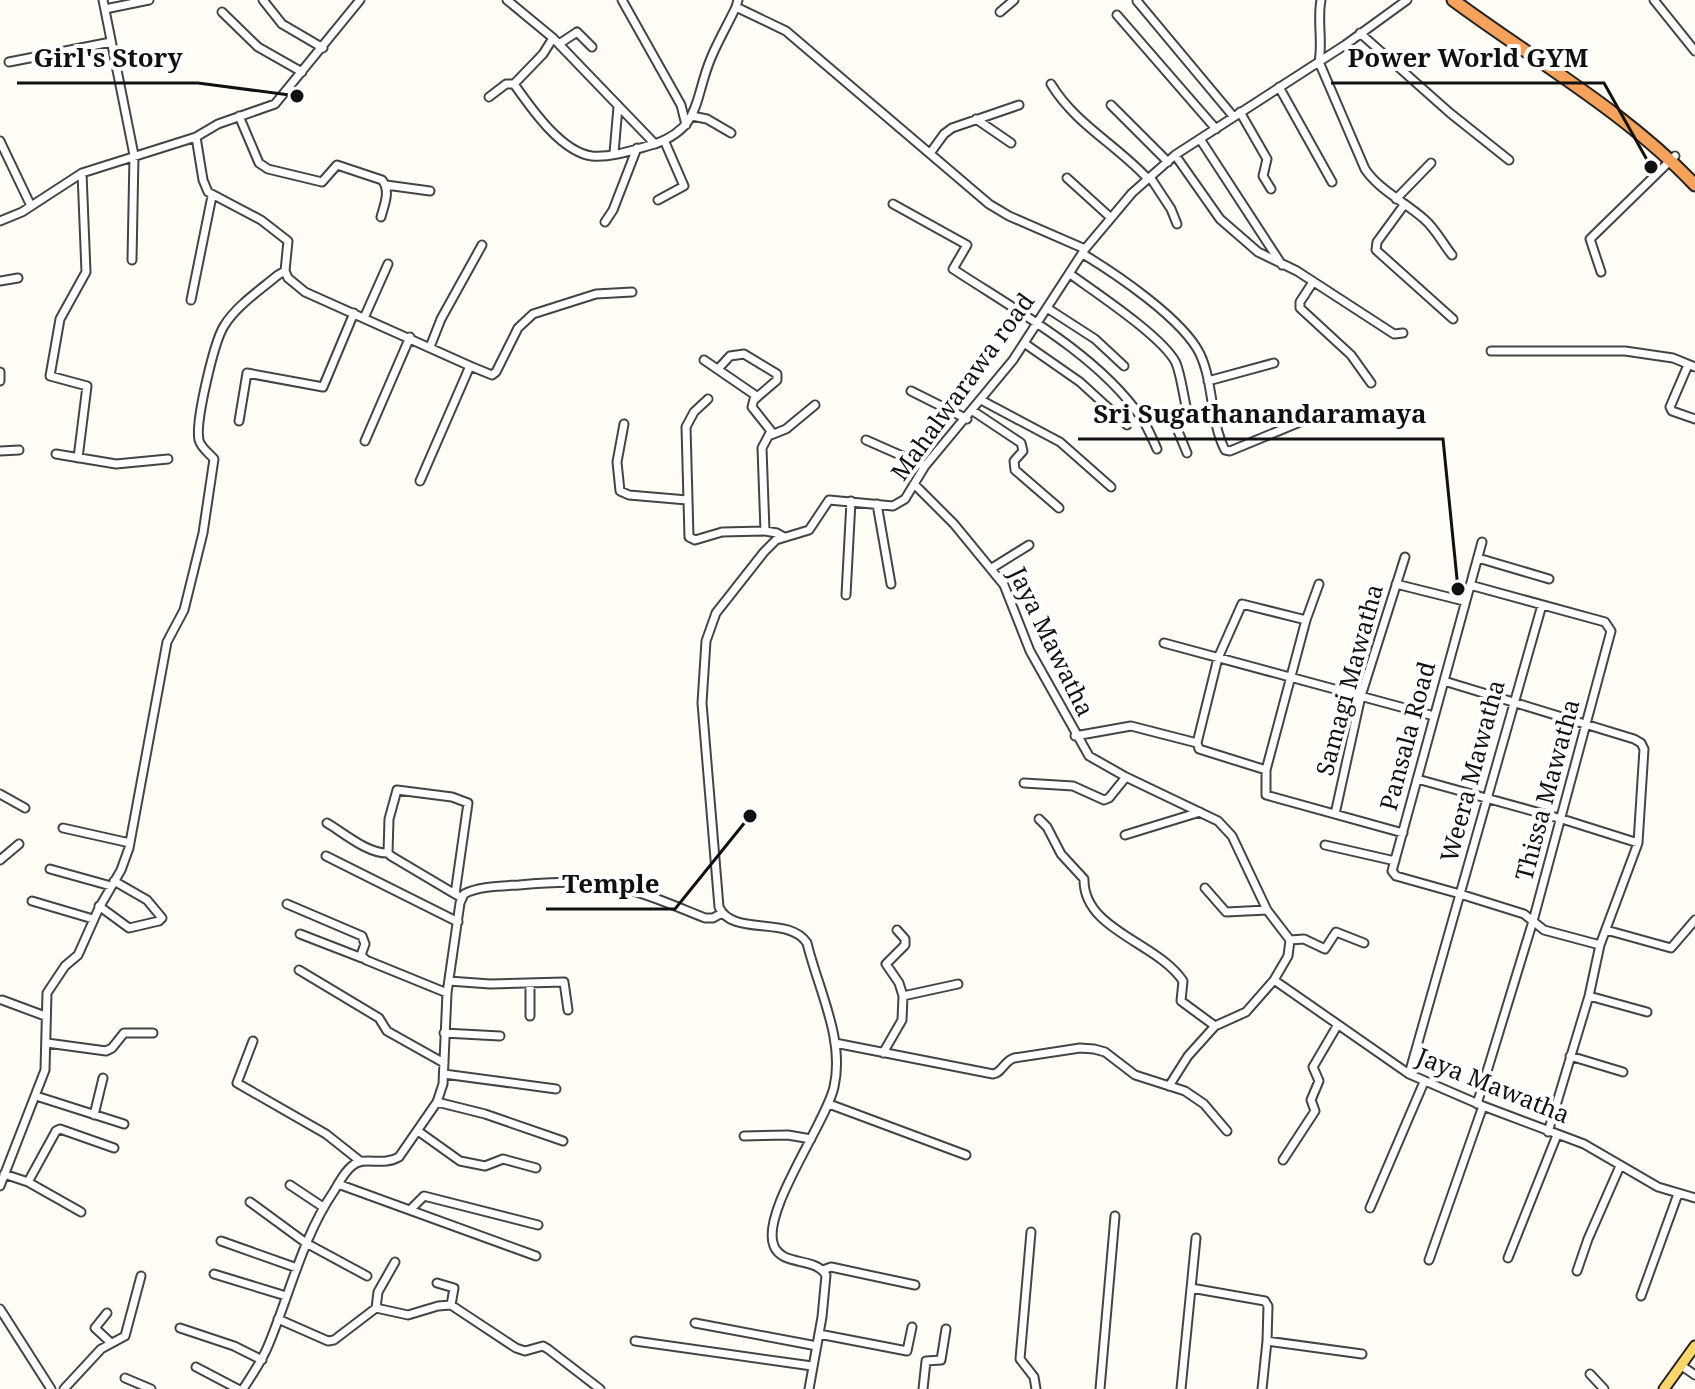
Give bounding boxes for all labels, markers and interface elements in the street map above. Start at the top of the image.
callout: Girl's Story [17,33,198,83]
callout: Power World GYM [1331,33,1604,83]
text: Girl's Story [34,39,183,75]
text: Power World GYM [1348,39,1589,75]
street label: Mahalwarawa road [882,285,1041,487]
callout: Sri Sugathanandaramaya [1078,389,1443,439]
text: Sri Sugathanandaramaya [1093,395,1427,431]
street label: Jaya Mawatha [1001,560,1103,722]
street label: Samagi Mawatha [1307,580,1390,779]
street label: Pansala Road [1371,657,1442,814]
street label: Weera Mawatha [1431,676,1512,865]
street label: Thissa Mawatha [1506,695,1587,884]
callout: Temple [546,859,675,909]
text: Temple [562,865,660,901]
street label: Jaya Mawatha [1411,1039,1575,1130]

